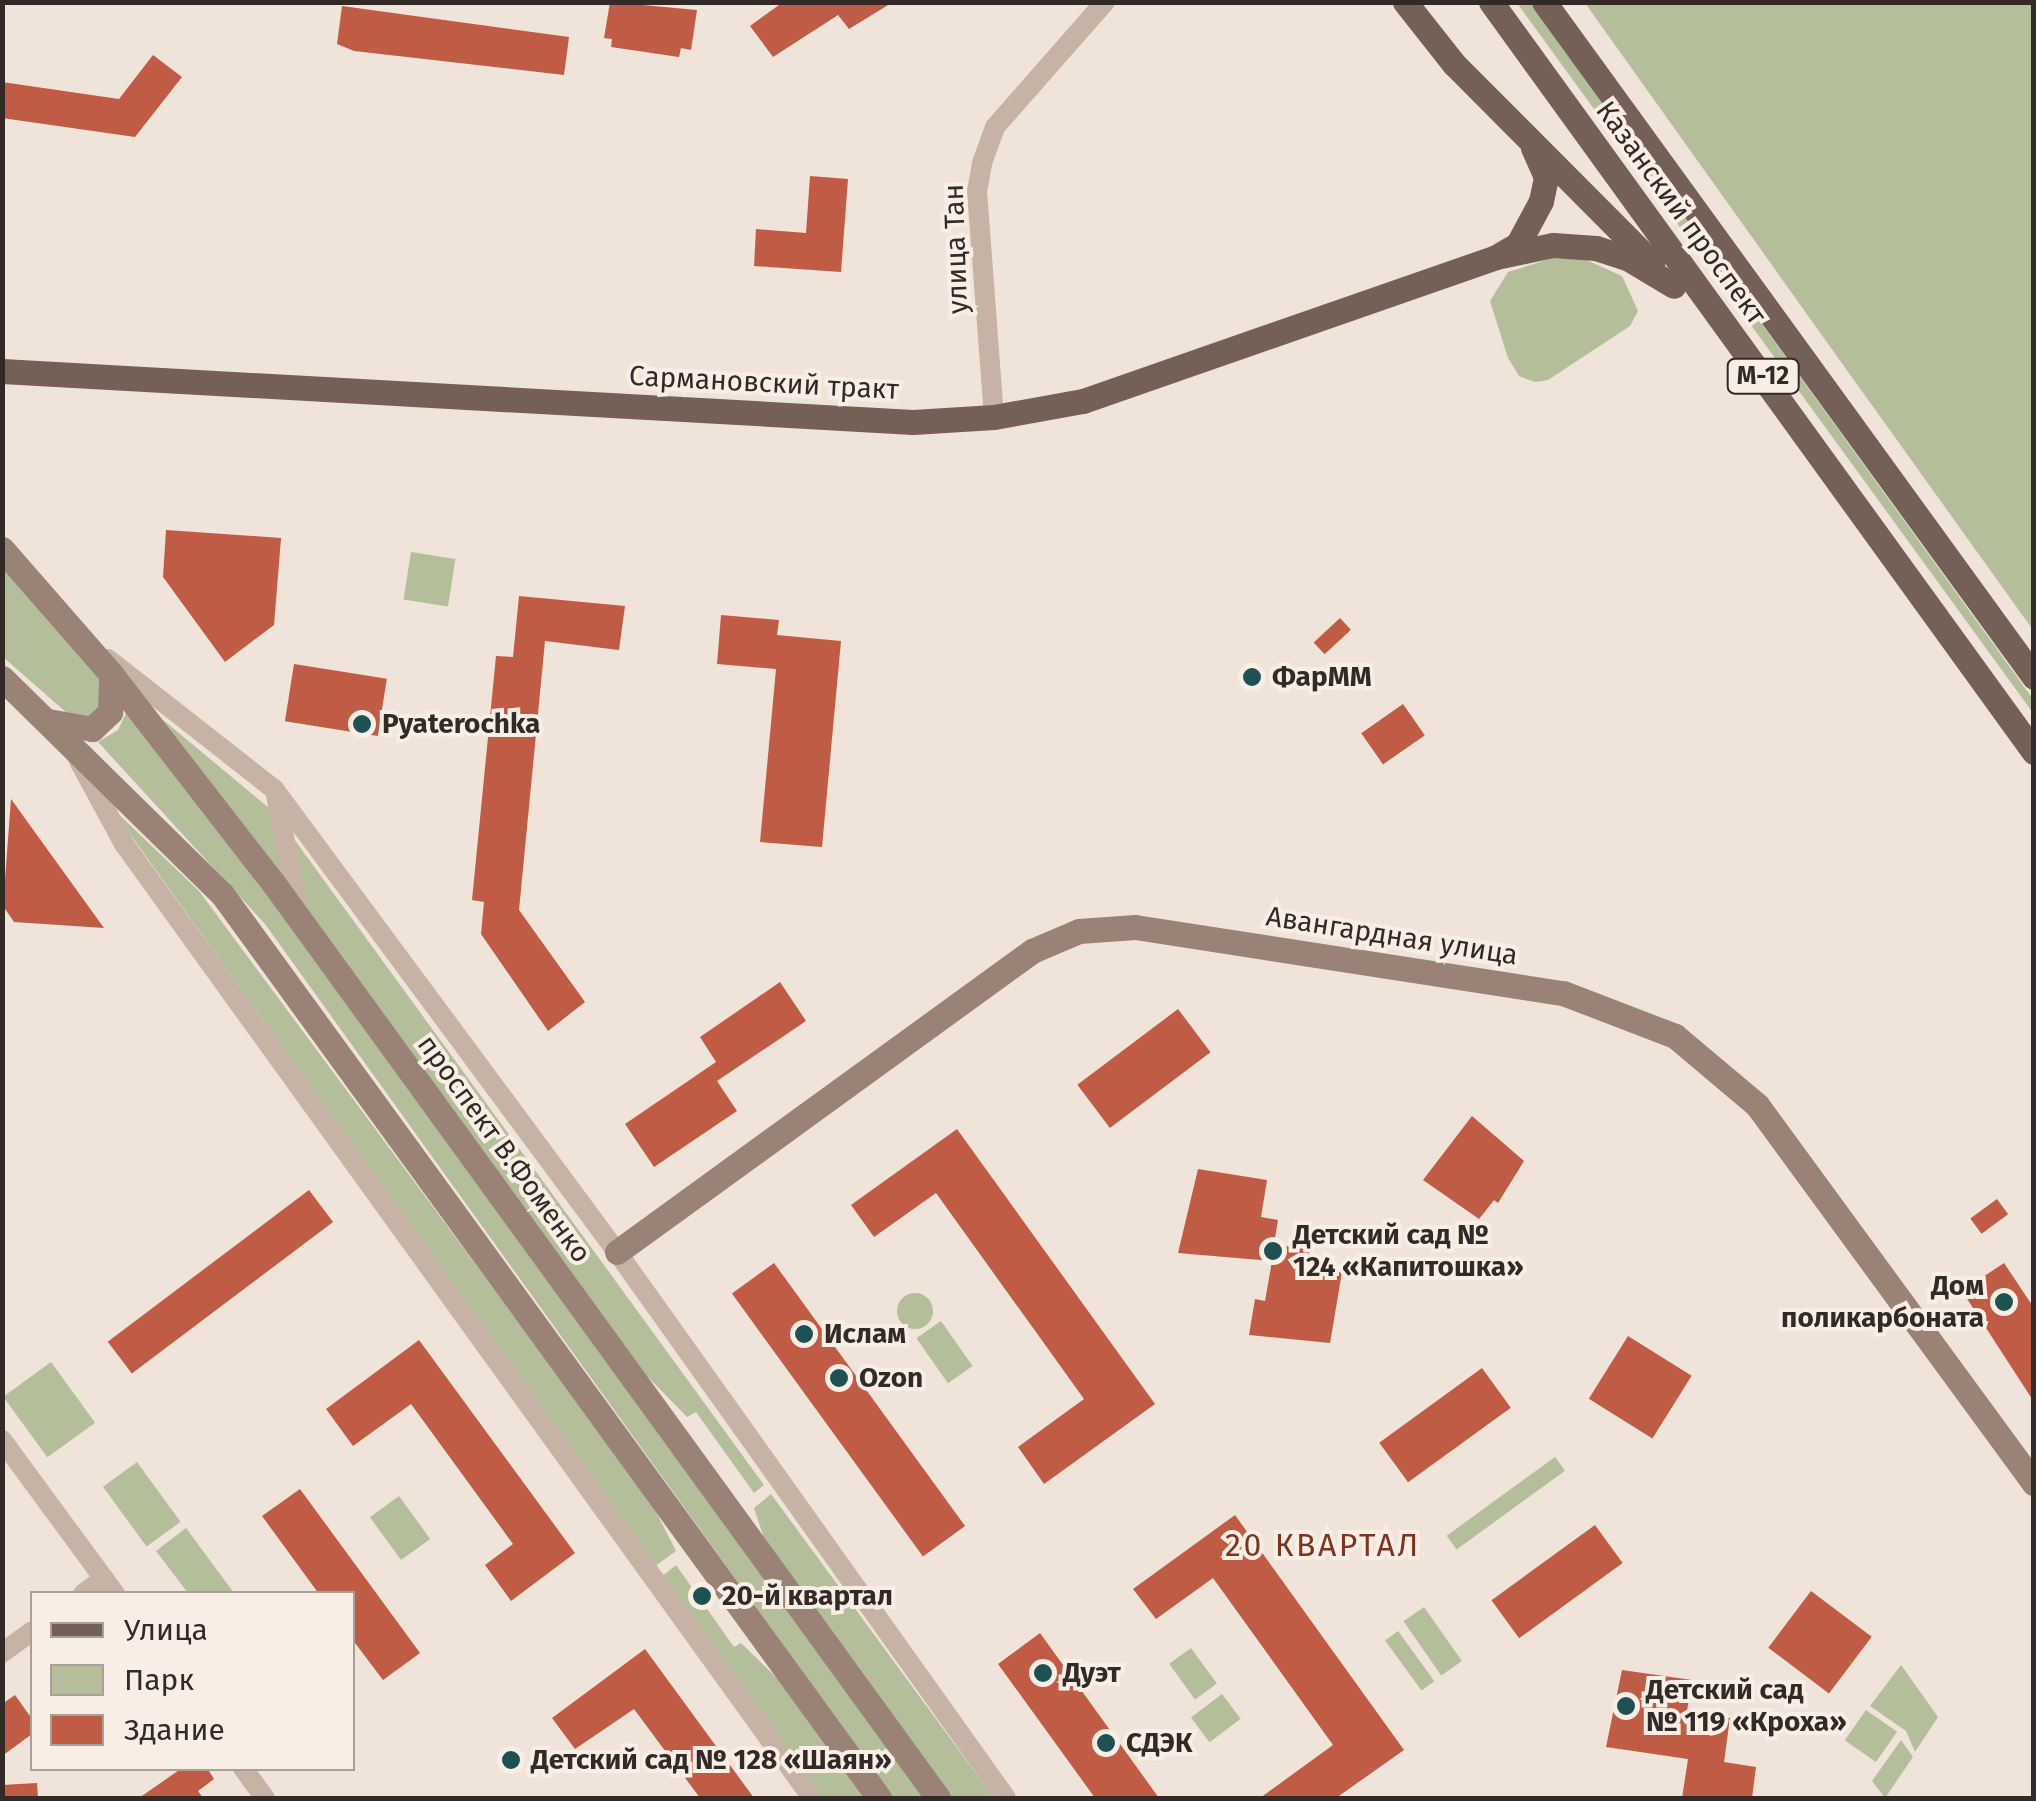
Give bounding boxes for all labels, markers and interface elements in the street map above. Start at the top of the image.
street label: Казанский проспект [1589,95,1773,331]
street label: улица Тан [937,183,975,315]
road number: М-12 [1726,356,1800,396]
street label: Сармановский тракт [628,359,900,407]
place label: ФарММ [1272,660,1372,694]
marker: ФарММ [1241,666,1263,688]
place label: Pyaterochka [382,707,540,741]
marker: Pyaterochka [351,713,373,735]
street label: Авангардная улица [1264,900,1520,972]
street label: проспект В.Фоменко [410,1029,598,1269]
place label: Детский сад № 124 «Капитошка» [1293,1218,1524,1284]
marker: Детский сад № 124 «Капитошка» [1262,1240,1284,1262]
place label: Дом поликарбоната [1781,1269,1984,1335]
marker: Дом поликарбоната [1993,1291,2015,1313]
place label: Ислам [824,1317,906,1351]
marker: Ислам [793,1323,815,1345]
place label: Ozon [859,1361,923,1395]
marker: Ozon [828,1367,850,1389]
district label: 20 КВАРТАЛ [1225,1526,1421,1564]
place label: 20-й квартал [722,1579,893,1613]
marker: 20-й квартал [691,1585,713,1607]
legend [30,1591,355,1771]
text: Улица [124,1612,208,1648]
place label: Дуэт [1063,1656,1121,1690]
text: Парк [124,1662,194,1698]
marker: Дуэт [1032,1662,1054,1684]
place label: Детский сад № 119 «Кроха» [1646,1673,1847,1739]
marker: Детский сад № 119 «Кроха» [1615,1695,1637,1717]
text: Здание [124,1712,225,1748]
place label: СДЭК [1126,1726,1192,1760]
marker: СДЭК [1095,1732,1117,1754]
place label: Детский сад № 128 «Шаян» [531,1743,892,1777]
marker: Детский сад № 128 «Шаян» [500,1749,522,1771]

